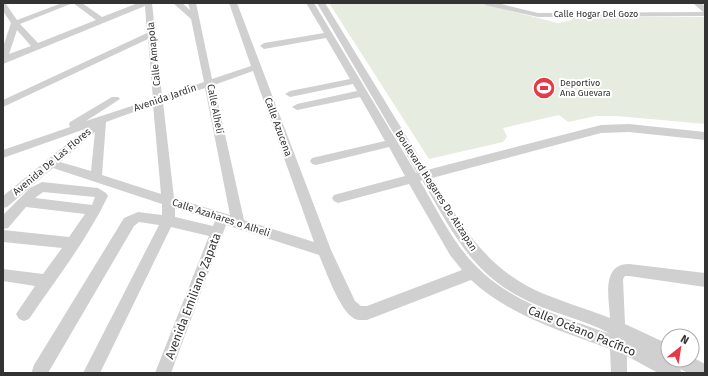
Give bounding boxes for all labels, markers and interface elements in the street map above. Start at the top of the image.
street label: Calle Hogar Del Gozo [554,9,638,19]
street label: Calle Amapola [145,21,163,87]
sports icon: Deportivo Ana Guevara [531,75,557,101]
place label: Deportivo Ana Guevara [560,78,611,98]
street label: Avenida Jardín [132,81,198,114]
street label: Calle Alhelí [204,83,227,135]
street label: Calle Azucena [262,96,294,158]
street label: Avenida De Las Flores [11,126,94,198]
street label: Boulevard Hogares De Atizapan [392,128,480,254]
street label: Calle Azahares o Alheli [171,197,272,240]
street label: Avenida Emiliano Zapata [162,231,224,361]
street label: Calle Océano Pacífico [526,303,638,359]
north arrow [660,328,700,368]
text: N [678,332,691,347]

